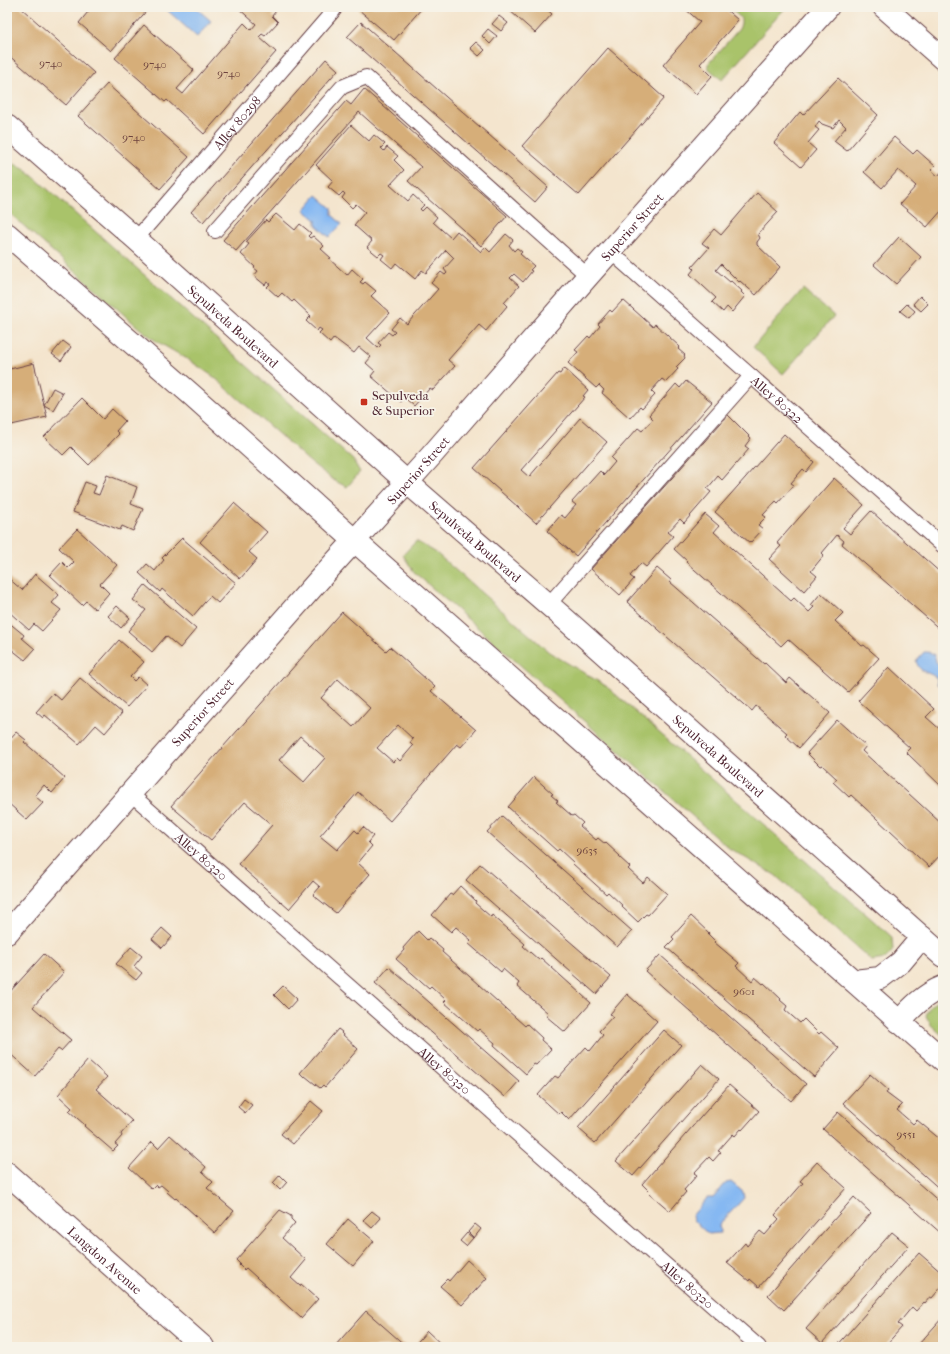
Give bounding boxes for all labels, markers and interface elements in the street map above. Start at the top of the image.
house number: 9740 [39,57,63,70]
house number: 9740 [143,58,167,71]
house number: 9740 [217,67,241,80]
street label: Alley 80298 [209,93,264,153]
house number: 9740 [122,131,146,144]
street label: Superior Street [598,190,667,264]
street label: Sepulveda Boulevard [184,282,282,372]
street label: Alley 80322 [747,372,806,427]
place label: Sepulveda & Superior [372,388,435,418]
marker: Sepulveda & Superior [359,397,369,407]
street label: Superior Street [384,433,453,508]
street label: Sepulveda Boulevard [426,498,525,586]
street label: Superior Street [169,675,237,749]
street label: Sepulveda Boulevard [669,712,767,801]
street label: Alley 80320 [171,829,230,883]
house number: 9635 [577,844,598,857]
house number: 9601 [733,985,755,998]
street label: Alley 80320 [414,1043,474,1098]
house number: 9551 [896,1128,916,1141]
street label: Langdon Avenue [64,1223,145,1298]
street label: Alley 80320 [658,1257,717,1312]

